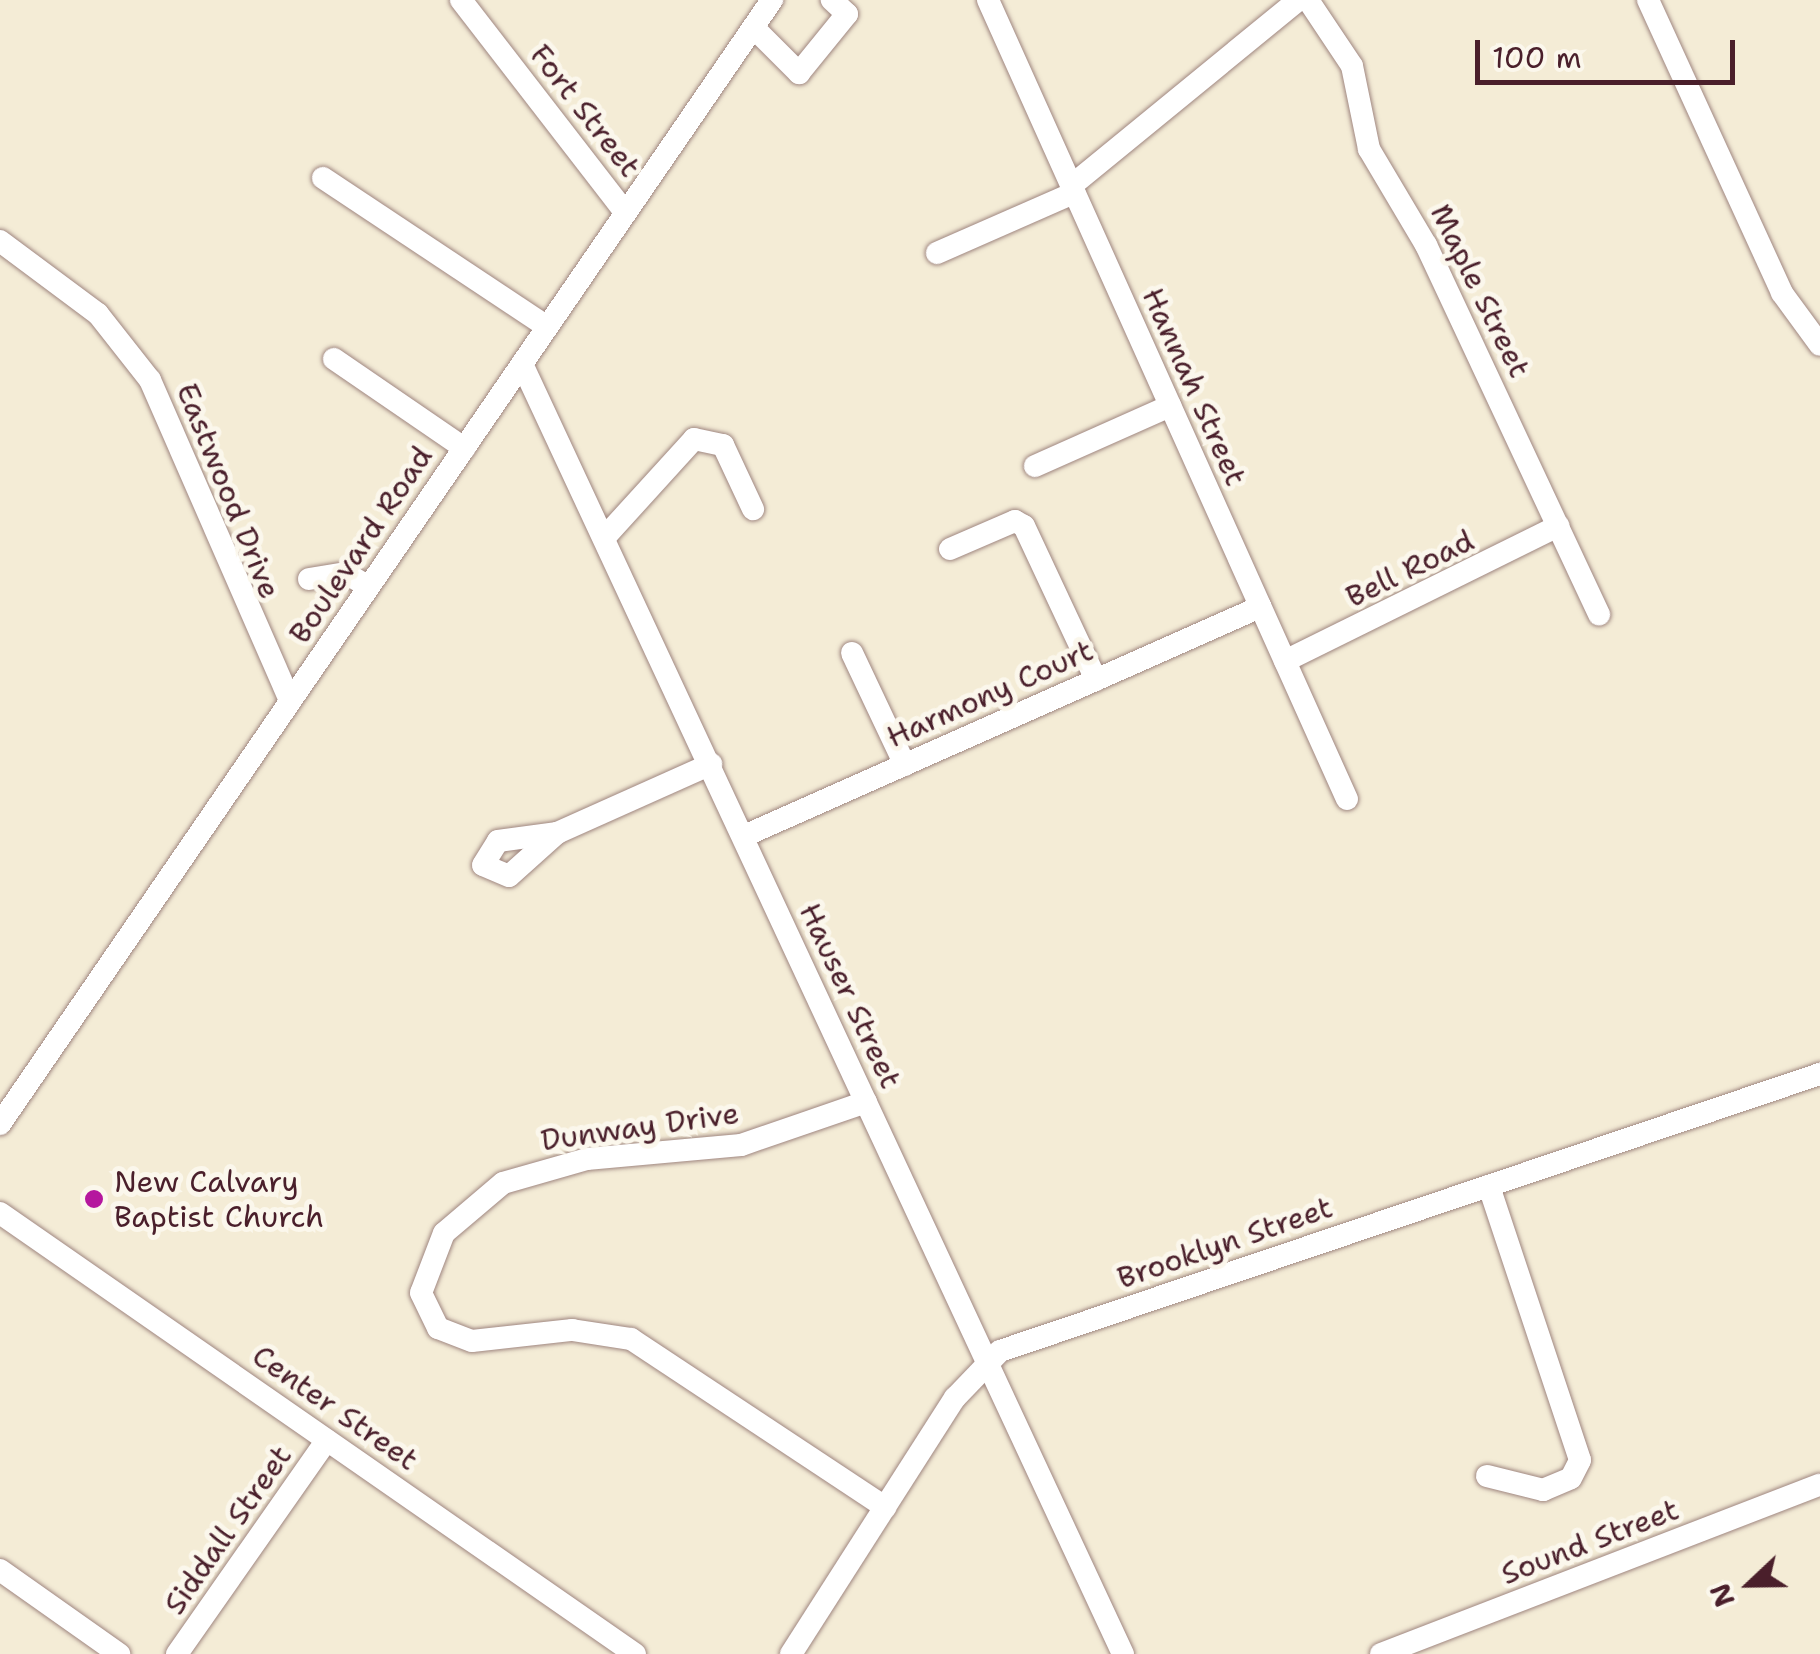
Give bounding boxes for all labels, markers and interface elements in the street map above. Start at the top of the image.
scale bar [1480,20,1740,82]
text: 100 m [1492,37,1582,78]
street label: Fort Street [522,38,648,184]
street label: Maple Street [1423,198,1537,384]
street label: Hannah Street [1134,283,1254,491]
street label: Eastwood Drive [168,378,288,604]
street label: Boulevard Road [282,440,440,650]
street label: Bell Road [1340,523,1480,615]
street label: Harmony Court [881,632,1099,756]
street label: Hauser Street [791,898,909,1094]
street label: Dunway Drive [539,1095,741,1159]
place label: New Calvary Baptist Church [114,1164,324,1234]
marker: New Calvary Baptist Church [83,1188,105,1210]
street label: Brooklyn Street [1113,1189,1337,1297]
street label: Center Street [245,1338,425,1478]
street label: Siddall Street [157,1439,299,1621]
street label: Sound Street [1496,1492,1684,1592]
north arrow [1700,1534,1800,1634]
text: N [1700,1578,1744,1613]

